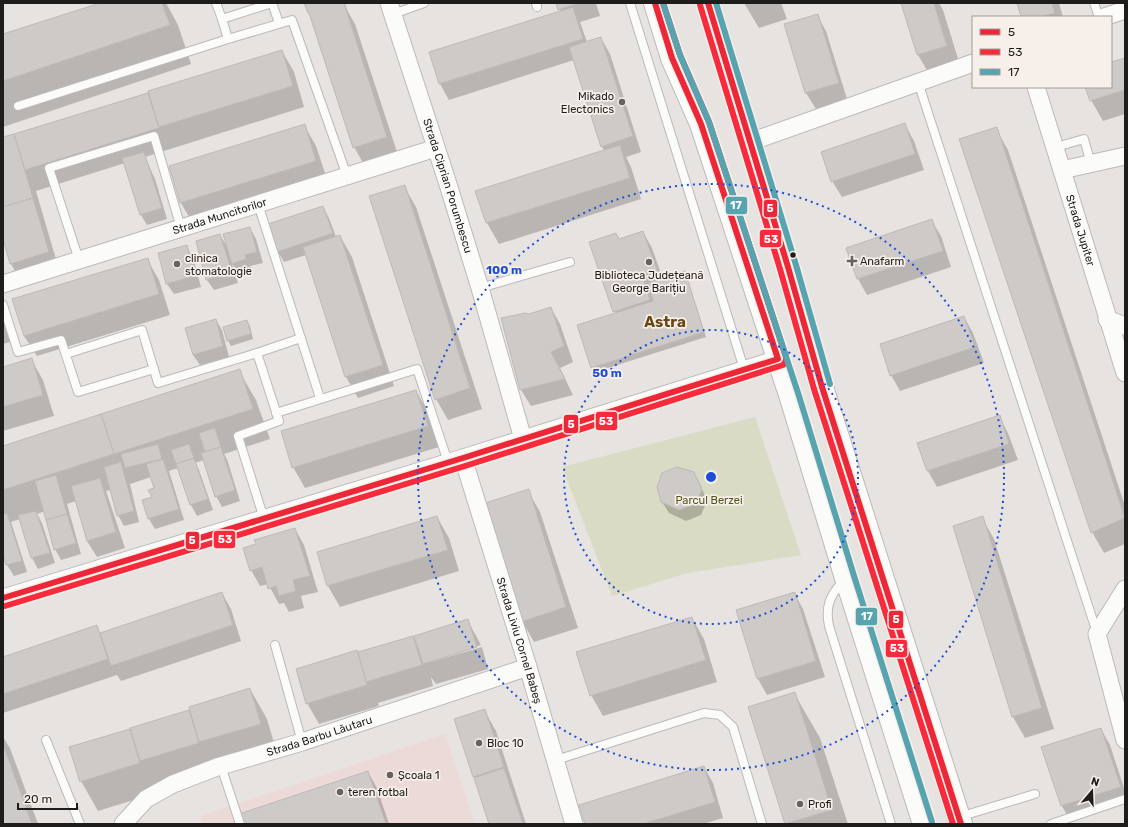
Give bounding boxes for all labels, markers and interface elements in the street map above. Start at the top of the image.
legend [972,16,1112,88]
text: 5 [1008,25,1015,39]
text: 53 [1008,45,1022,59]
text: 17 [1008,65,1019,79]
place label: Mikado Electonics [561,90,614,116]
marker: Mikado Electonics [617,97,627,107]
street label: Strada Ciprian Porumbescu [421,117,475,255]
street label: Strada Jupiter [1063,193,1098,268]
street label: Strada Muncitorilor [171,195,269,237]
line badge: 17 [725,196,748,215]
text: 17 [730,199,743,212]
line badge: 5 [763,199,778,218]
text: 5 [766,202,774,215]
line badge: 53 [759,229,782,248]
text: 53 [764,233,778,246]
unlabelled marker [788,250,798,260]
place label: clinica stomatologie [185,252,252,278]
place label: Anafarm [860,255,904,268]
marker: Anafarm [847,256,857,266]
marker: Biblioteca Județeană George Barițiu [644,257,654,267]
marker: clinica stomatologie [172,259,182,269]
text: 100 m [486,263,522,277]
place label: Biblioteca Județeană George Barițiu [595,269,703,295]
district label: Astra [644,313,686,331]
text: 50 m [592,366,622,380]
line badge: 53 [595,411,618,431]
line badge: 5 [563,414,579,434]
text: 53 [599,415,613,428]
text: 5 [567,418,575,431]
centre of rings [704,470,718,484]
park label: Parcul Berzei [675,494,743,507]
line badge: 53 [213,530,236,549]
line badge: 5 [185,531,200,550]
text: 53 [218,533,232,546]
text: 5 [188,534,196,547]
street label: Strada Liviu Cornel Babeș [494,576,545,706]
line badge: 17 [855,607,878,626]
text: 17 [861,610,874,623]
line badge: 5 [888,610,904,629]
text: 5 [892,613,900,626]
line badge: 53 [885,639,908,658]
text: 53 [890,642,904,655]
street label: Strada Barbu Lăutaru [265,713,374,759]
place label: Bloc 10 [487,737,524,750]
marker: Bloc 10 [474,738,484,748]
place label: Școala 1 [398,769,439,782]
marker: Școala 1 [385,770,395,780]
north arrow [1072,771,1112,811]
text: N [1089,775,1101,789]
scale bar [18,785,77,811]
place label: teren fotbal [348,786,408,799]
marker: teren fotbal [335,787,345,797]
text: 20 m [24,792,52,806]
place label: Profi [808,798,831,811]
marker: Profi [795,799,805,809]

